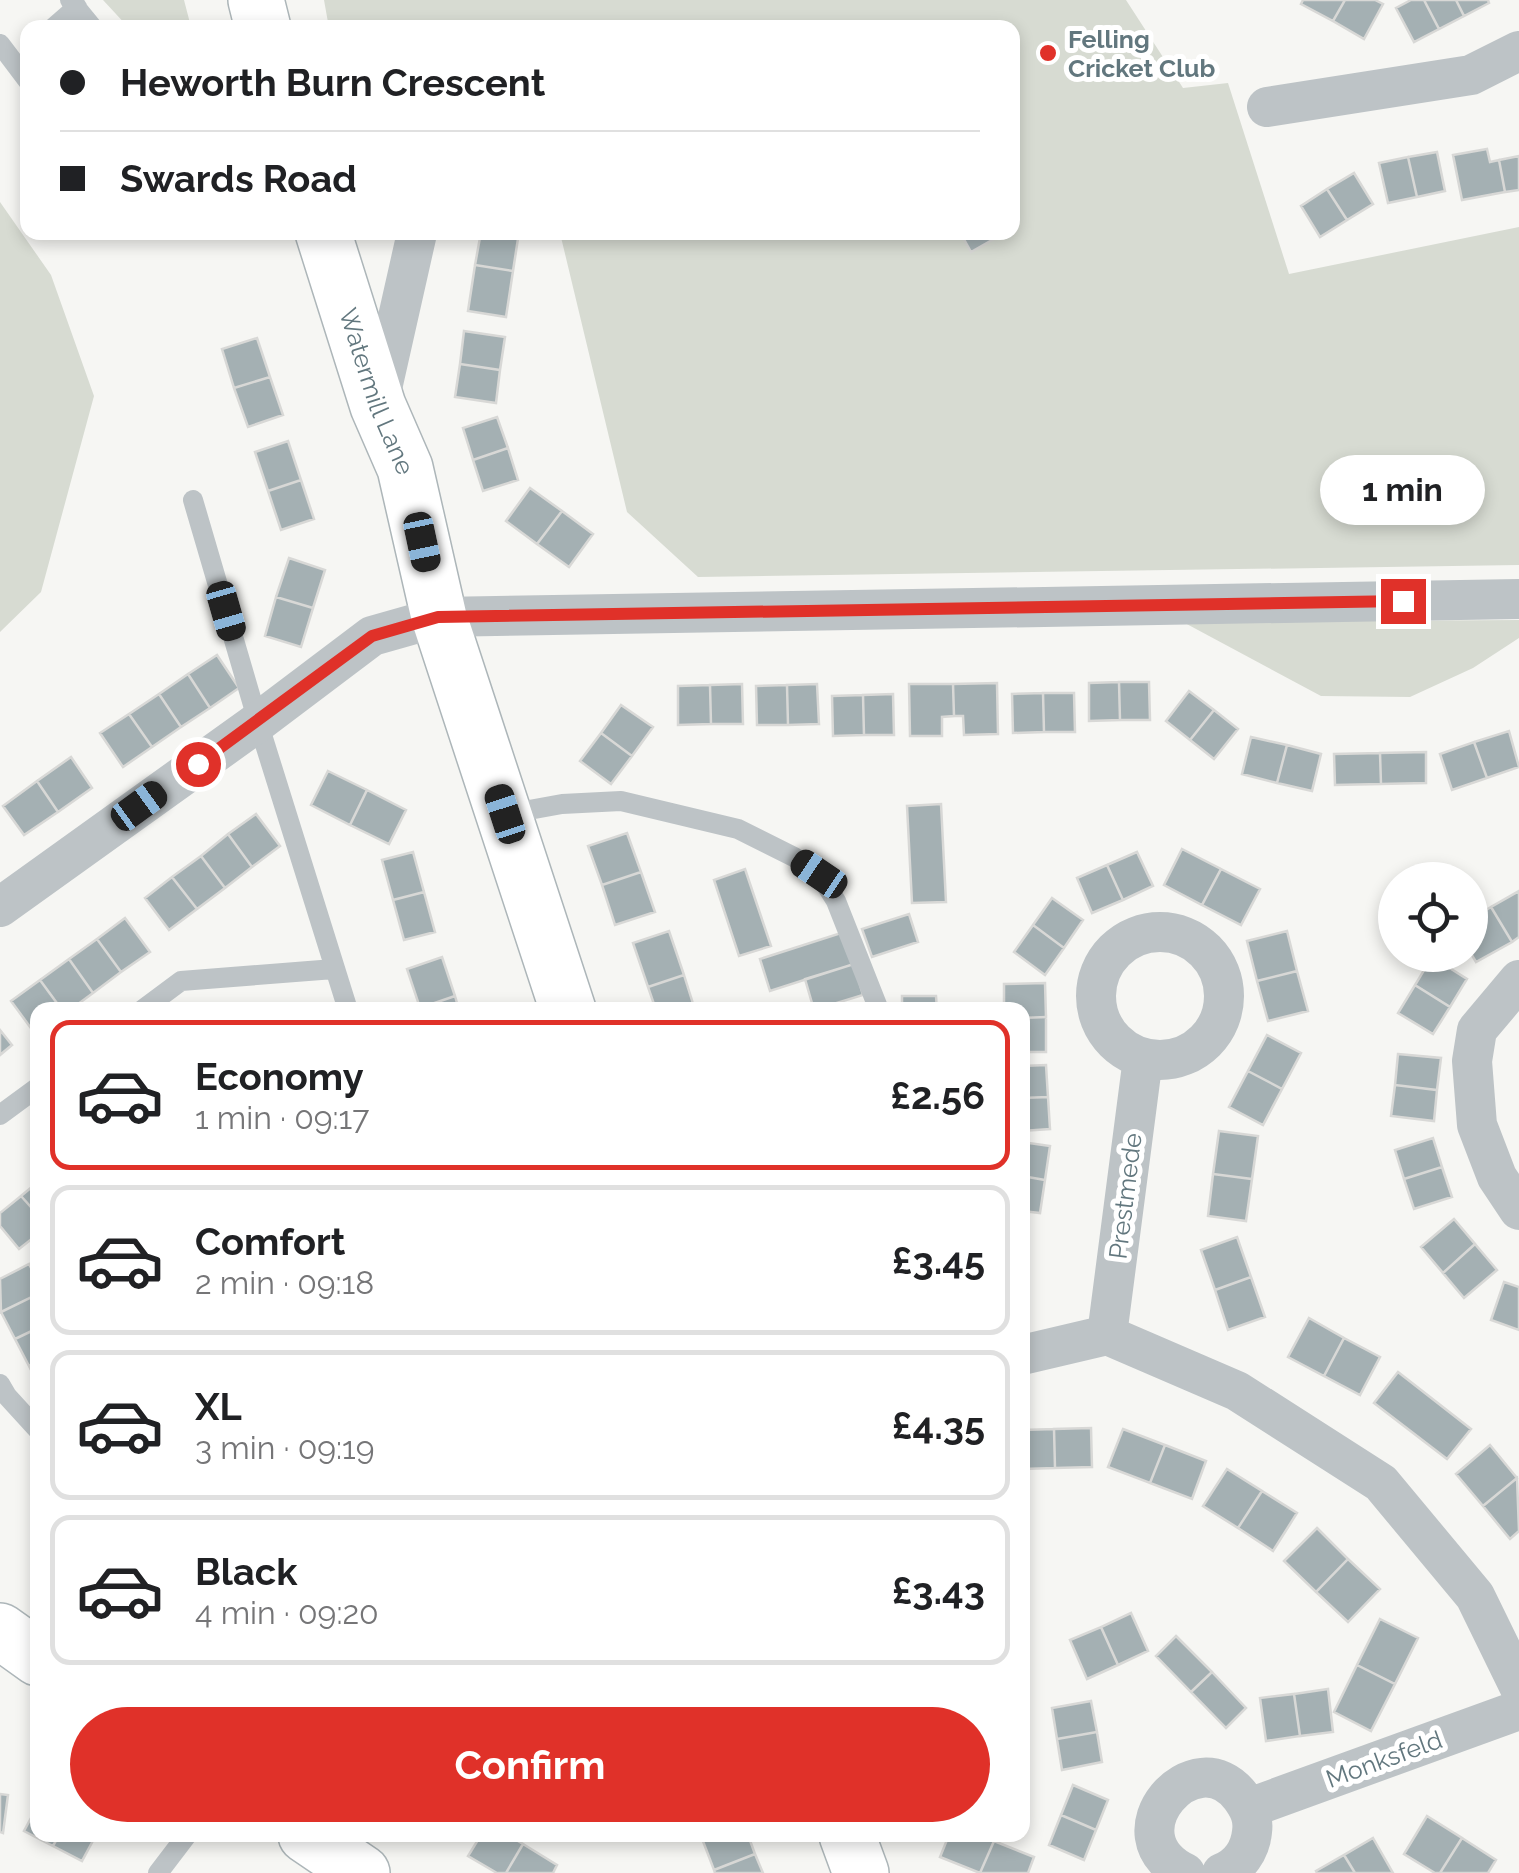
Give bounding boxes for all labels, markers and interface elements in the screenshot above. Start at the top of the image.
place label: Felling Cricket Club [1068,24,1216,83]
marker: Felling Cricket Club [1037,42,1059,64]
text: Heworth Burn Crescent [120,60,545,105]
text: Swards Road [120,156,357,201]
street label: Watermill Lane [333,304,421,479]
callout: 1 min [1320,456,1486,526]
text: 1 min [1362,471,1443,508]
car [401,510,443,574]
car [203,578,249,644]
route end [1381,579,1426,624]
route start [176,742,221,787]
car [106,776,172,836]
car [481,781,529,847]
car [786,845,852,903]
map controls [1378,862,1488,972]
button: locate [1378,862,1488,972]
icon: car [75,1050,165,1140]
text: Economy [195,1054,364,1099]
text: £2.56 [890,1073,985,1118]
text: 1 min · 09:17 [195,1099,369,1136]
street label: Prestmede [1102,1131,1148,1261]
icon: car [75,1215,165,1305]
text: Comfort [195,1219,345,1264]
text: £3.45 [892,1238,985,1283]
text: 2 min · 09:18 [195,1264,374,1301]
icon: car [75,1380,165,1470]
text: XL [195,1384,242,1429]
text: £4.35 [892,1403,985,1448]
text: 3 min · 09:19 [195,1429,374,1466]
icon: car [75,1545,165,1635]
text: Black [195,1549,297,1594]
text: £3.43 [892,1568,985,1613]
text: 4 min · 09:20 [195,1594,379,1631]
button: Confirm [70,1707,990,1822]
street label: Monksfeld [1322,1724,1446,1794]

